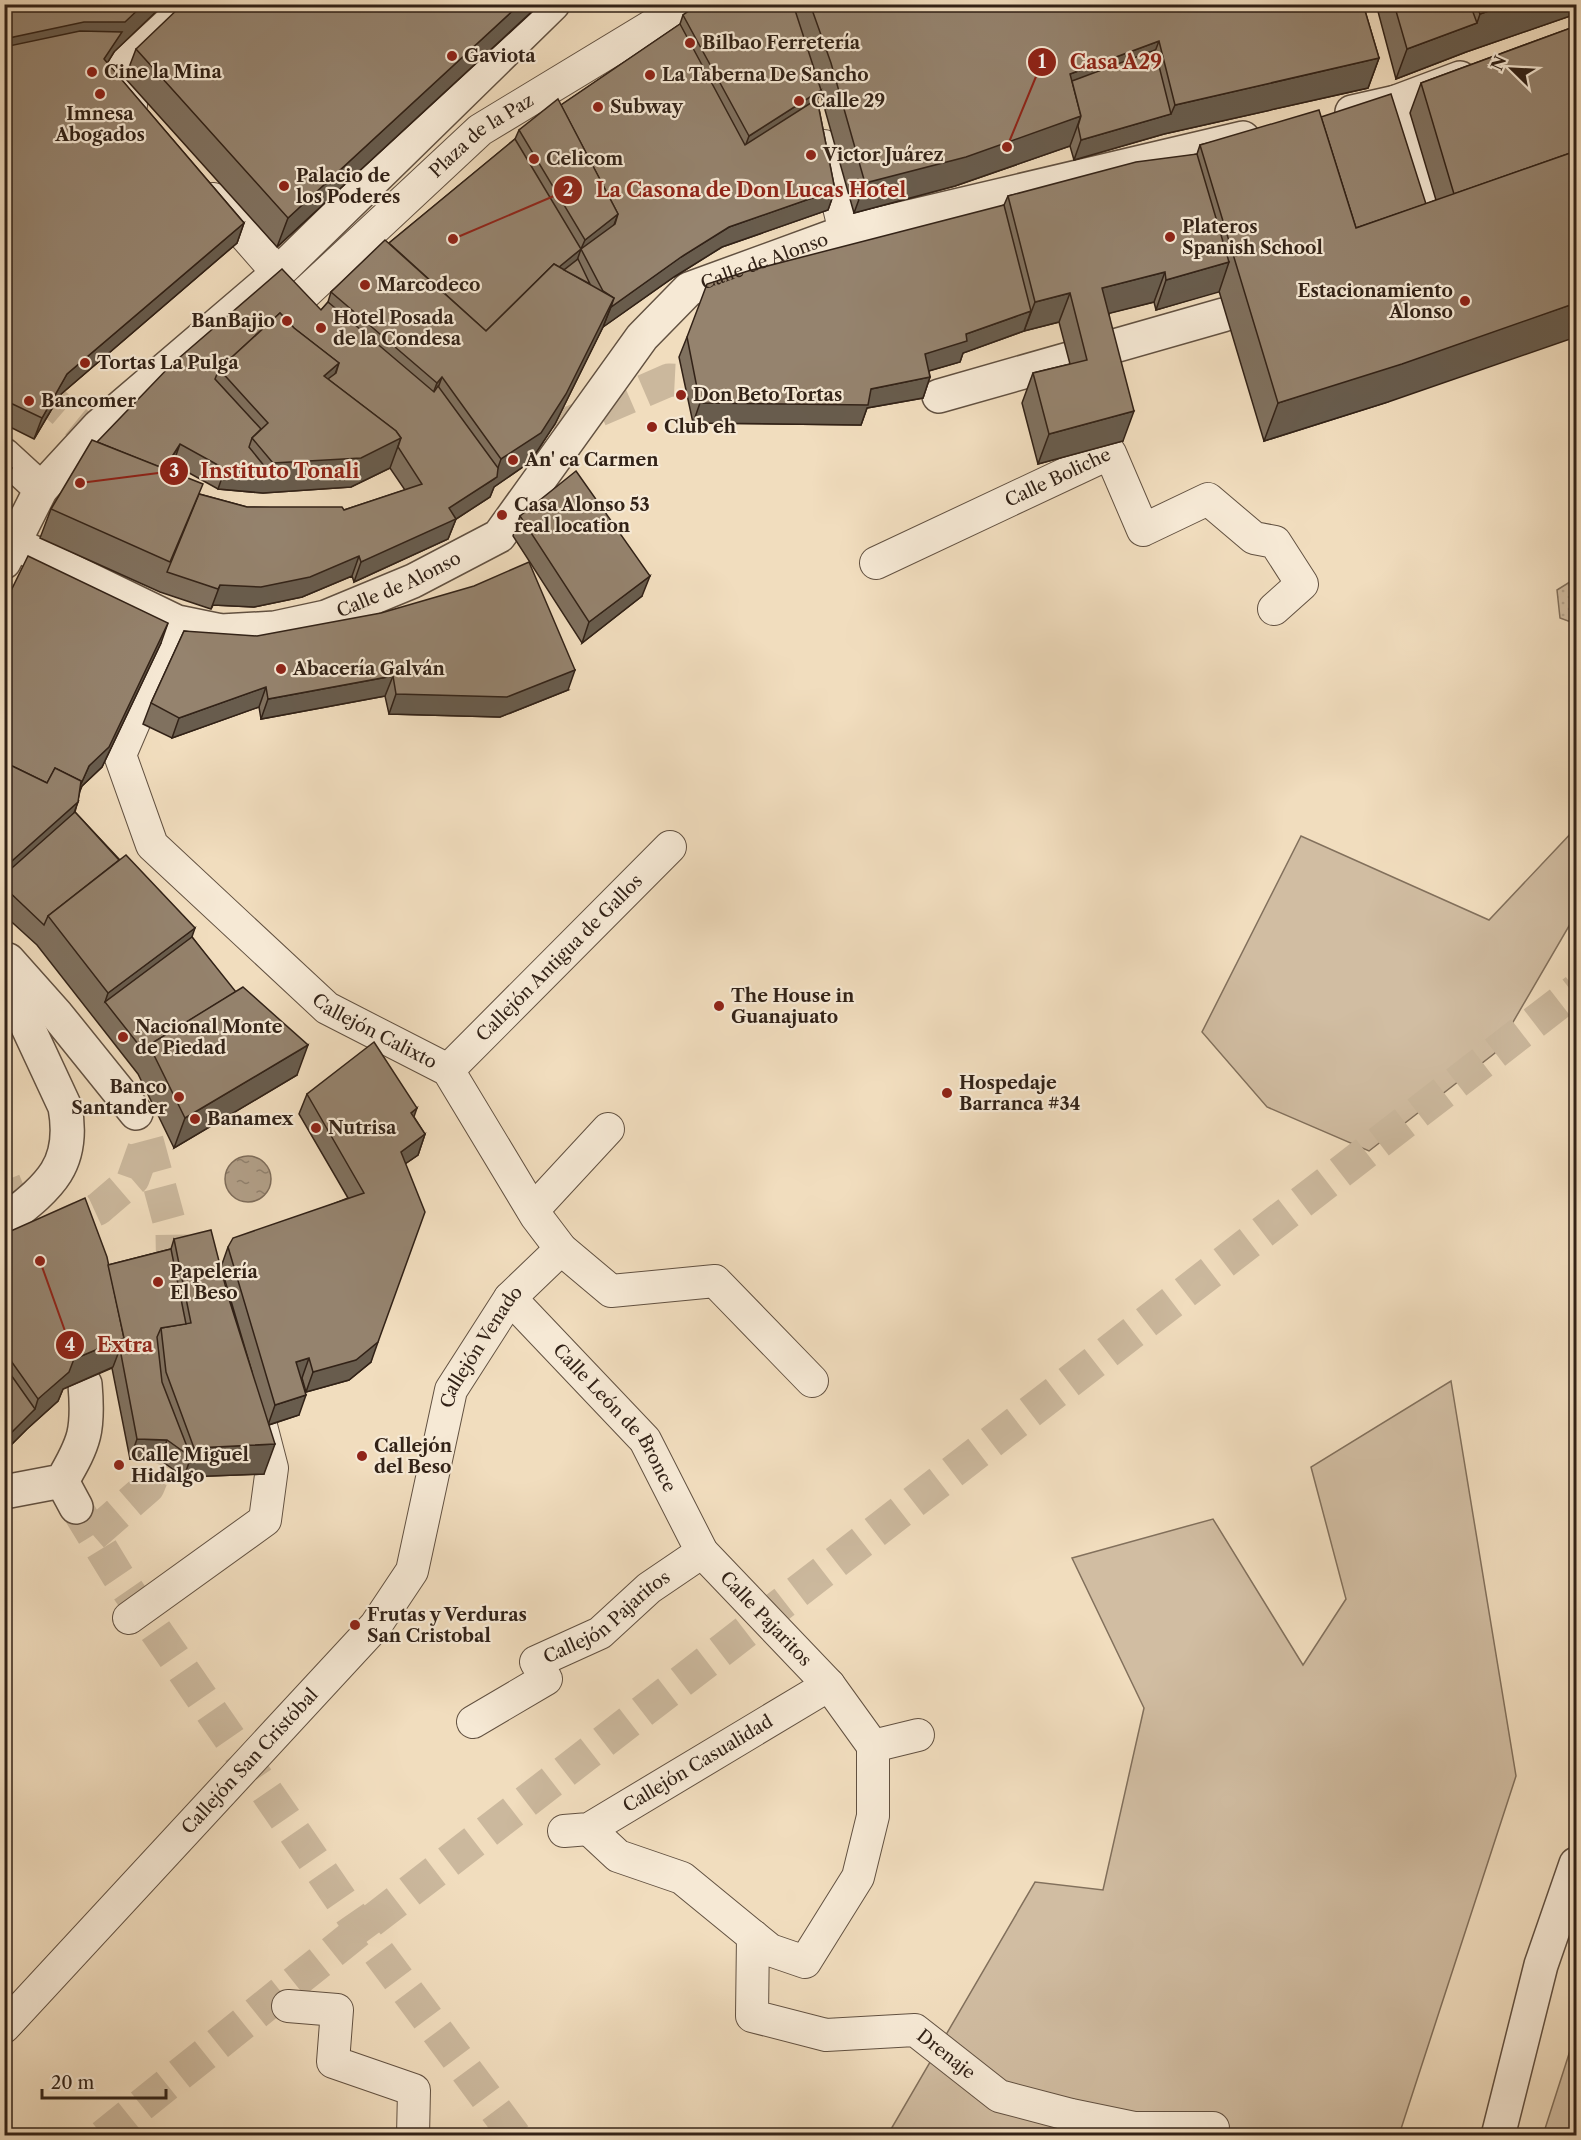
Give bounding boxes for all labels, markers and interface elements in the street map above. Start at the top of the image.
place label: Bilbao Ferretería [702,32,861,54]
marker: Bilbao Ferretería [683,36,697,50]
north arrow [1482,39,1542,99]
callout: Casa A29 [1027,43,1174,81]
place label: Gaviota [464,45,536,67]
marker: Gaviota [445,49,459,63]
text: Casa A29 [1070,50,1162,74]
text: 1 [1038,51,1046,73]
text: N [1486,52,1510,73]
place label: Cine la Mina [104,61,222,83]
place label: La Taberna De Sancho [662,64,869,86]
marker: Cine la Mina [85,65,99,79]
marker: La Taberna De Sancho [643,68,657,82]
marker: Imnesa Abogados [93,87,107,101]
street label: Plaza de la Paz [425,89,538,182]
place label: Calle 29 [811,90,885,112]
marker: Calle 29 [792,94,806,108]
place label: Subway [610,96,684,118]
marker: Subway [591,100,605,114]
place label: Imnesa Abogados [54,103,145,146]
place label: Victor Juárez [822,144,944,166]
place label: Celicom [546,148,623,170]
marker: Victor Juárez [804,148,818,162]
marker: Celicom [527,152,541,166]
place label: Palacio de los Poderes [296,165,400,208]
callout: La Casona de Don Lucas Hotel [553,171,918,209]
text: La Casona de Don Lucas Hotel [596,178,906,202]
marker: Palacio de los Poderes [277,179,291,193]
text: 2 [563,179,573,201]
place label: Plateros Spanish School [1182,216,1323,259]
street label: Calle de Alonso [698,228,831,295]
marker: Plateros Spanish School [1163,230,1177,244]
place label: Marcodeco [377,274,480,296]
marker: Marcodeco [358,278,372,292]
place label: Estacionamiento Alonso [1297,280,1453,323]
marker: Estacionamiento Alonso [1458,294,1472,308]
place label: Hotel Posada de la Condesa [333,307,462,350]
place label: BanBajio [191,310,275,332]
marker: BanBajio [280,314,294,328]
marker: Hotel Posada de la Condesa [314,321,328,335]
place label: Tortas La Pulga [97,352,239,374]
marker: Tortas La Pulga [78,356,92,370]
place label: Don Beto Tortas [693,384,842,406]
marker: Don Beto Tortas [674,388,688,402]
place label: Bancomer [41,390,136,412]
marker: Bancomer [22,394,36,408]
place label: Club eh [664,416,737,438]
marker: Club eh [645,420,659,434]
street label: Calle Boliche [1001,443,1114,512]
place label: An' ca Carmen [524,449,659,471]
callout: Instituto Tonali [159,452,372,490]
marker: An' ca Carmen [506,453,520,467]
text: Instituto Tonali [201,459,359,483]
text: 3 [169,460,179,482]
place label: Casa Alonso 53 real location [514,494,650,537]
marker: Casa Alonso 53 real location [495,508,509,522]
street label: Calle de Alonso [333,547,465,622]
place label: Abacería Galván [292,658,446,680]
marker: Abacería Galván [274,662,288,676]
street label: Callejón Antigua de Gallos [472,870,647,1046]
place label: The House in Guanajuato [731,985,855,1028]
street label: Callejón Calixto [307,989,441,1073]
marker: The House in Guanajuato [712,999,726,1013]
place label: Nacional Monte de Piedad [135,1016,283,1059]
marker: Nacional Monte de Piedad [116,1030,130,1044]
place label: Hospedaje Barranca #34 [959,1072,1080,1115]
place label: Banco Santander [71,1076,167,1119]
marker: Hospedaje Barranca #34 [940,1086,954,1100]
marker: Banco Santander [172,1090,186,1104]
place label: Banamex [207,1108,294,1130]
marker: Banamex [188,1112,202,1126]
place label: Nutrisa [328,1117,397,1139]
marker: Nutrisa [309,1121,323,1135]
place label: Papelería El Beso [170,1261,259,1304]
marker: Papelería El Beso [151,1275,165,1289]
street label: Callejón Venado [436,1281,527,1410]
callout: Extra [55,1326,166,1364]
text: Extra [97,1333,154,1357]
text: 4 [65,1334,75,1356]
street label: Calle León de Bronce [548,1339,681,1496]
place label: Callejón del Beso [374,1435,453,1478]
place label: Calle Miguel Hidalgo [131,1444,249,1487]
marker: Callejón del Beso [355,1449,369,1463]
marker: Calle Miguel Hidalgo [112,1458,126,1472]
street label: Callejón Pajaritos [540,1566,674,1668]
street label: Calle Pajaritos [715,1567,816,1671]
place label: Frutas y Verduras San Cristobal [367,1604,527,1647]
marker: Frutas y Verduras San Cristobal [348,1618,362,1632]
street label: Callejón San Cristóbal [177,1684,323,1839]
street label: Callejón Casualidad [619,1710,777,1817]
street label: Drenaje [912,2025,980,2084]
scale bar [42,2062,166,2100]
text: 20 m [51,2072,95,2094]

